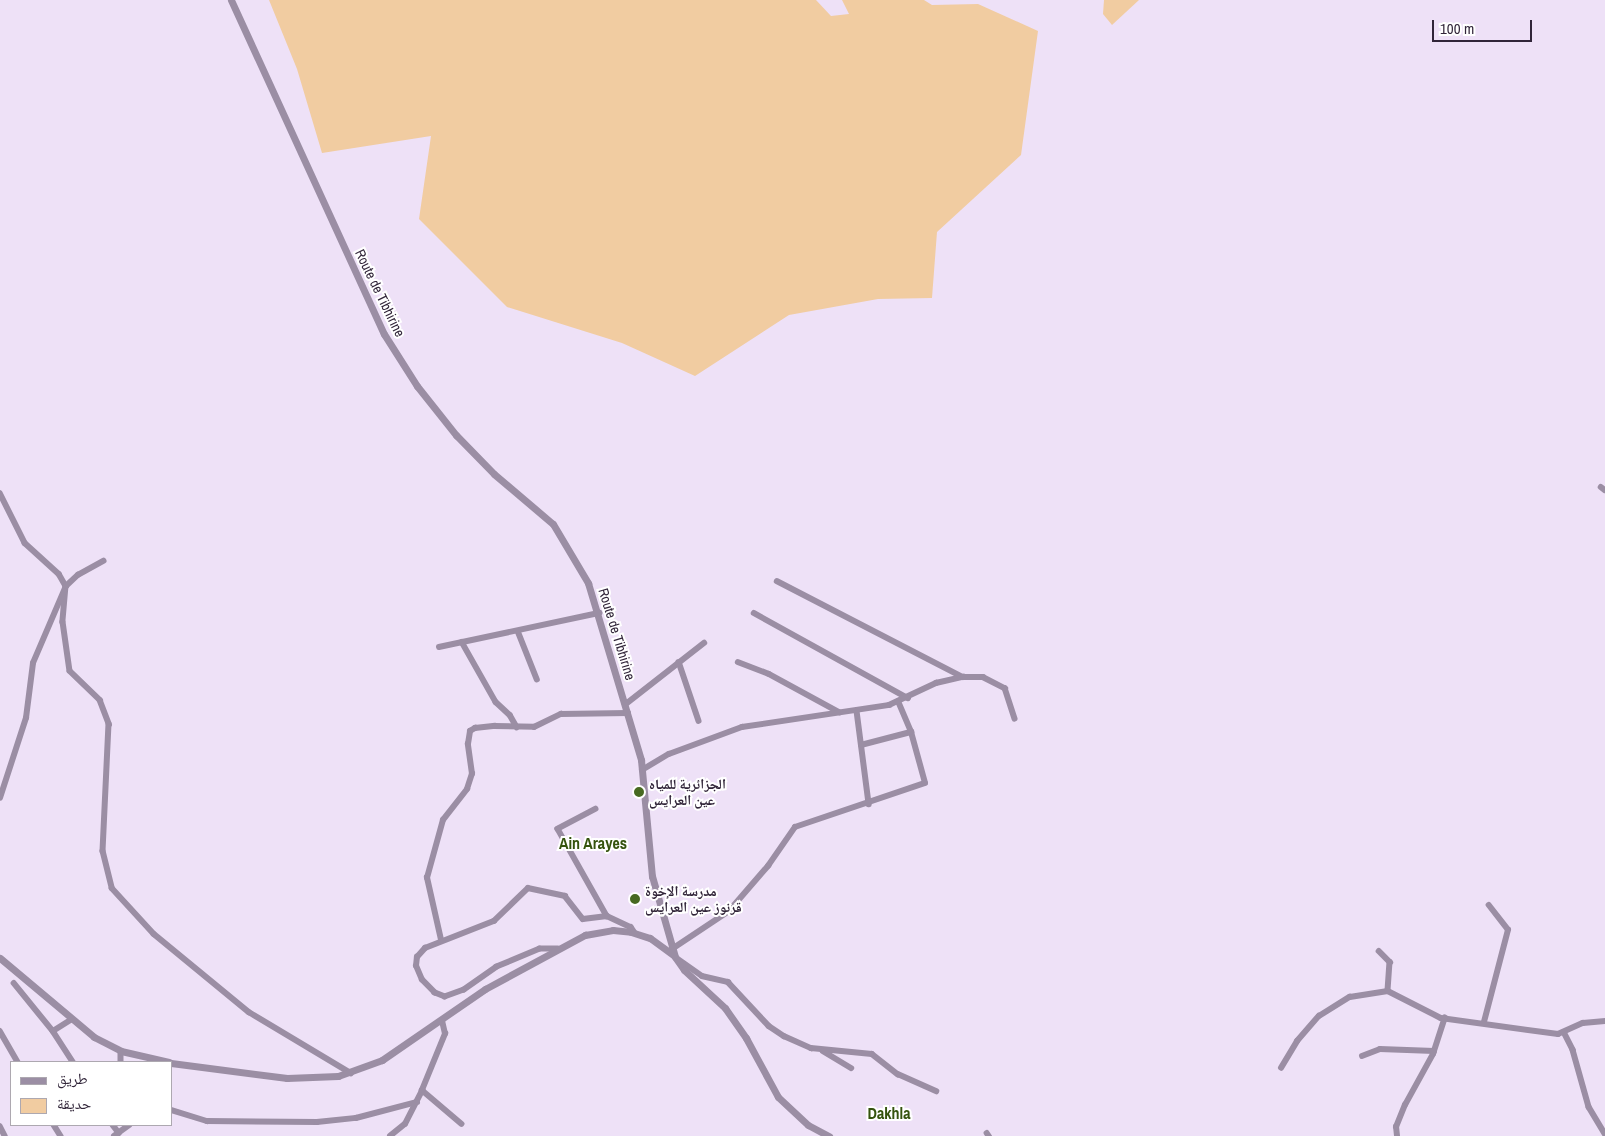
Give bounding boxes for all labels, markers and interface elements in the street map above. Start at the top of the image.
scale bar [1435,10,1535,42]
text: 100 m [1440,18,1474,39]
street label: Route de Tibhirine [352,246,408,340]
street label: Route de Tibhirine [595,586,639,682]
place label: الجزائرية للمياه عين العرايس [649,776,726,809]
marker: الجزائرية للمياه عين العرايس [633,786,645,798]
district label: Ain Arayes [559,833,627,853]
place label: مدرسة الإخوة قرنوز عين العرايس [645,883,742,916]
marker: مدرسة الإخوة قرنوز عين العرايس [629,893,641,905]
legend [10,1061,172,1126]
text: طريق [57,1068,88,1089]
text: حديقة [57,1093,91,1114]
district label: Dakhla [867,1103,911,1123]

